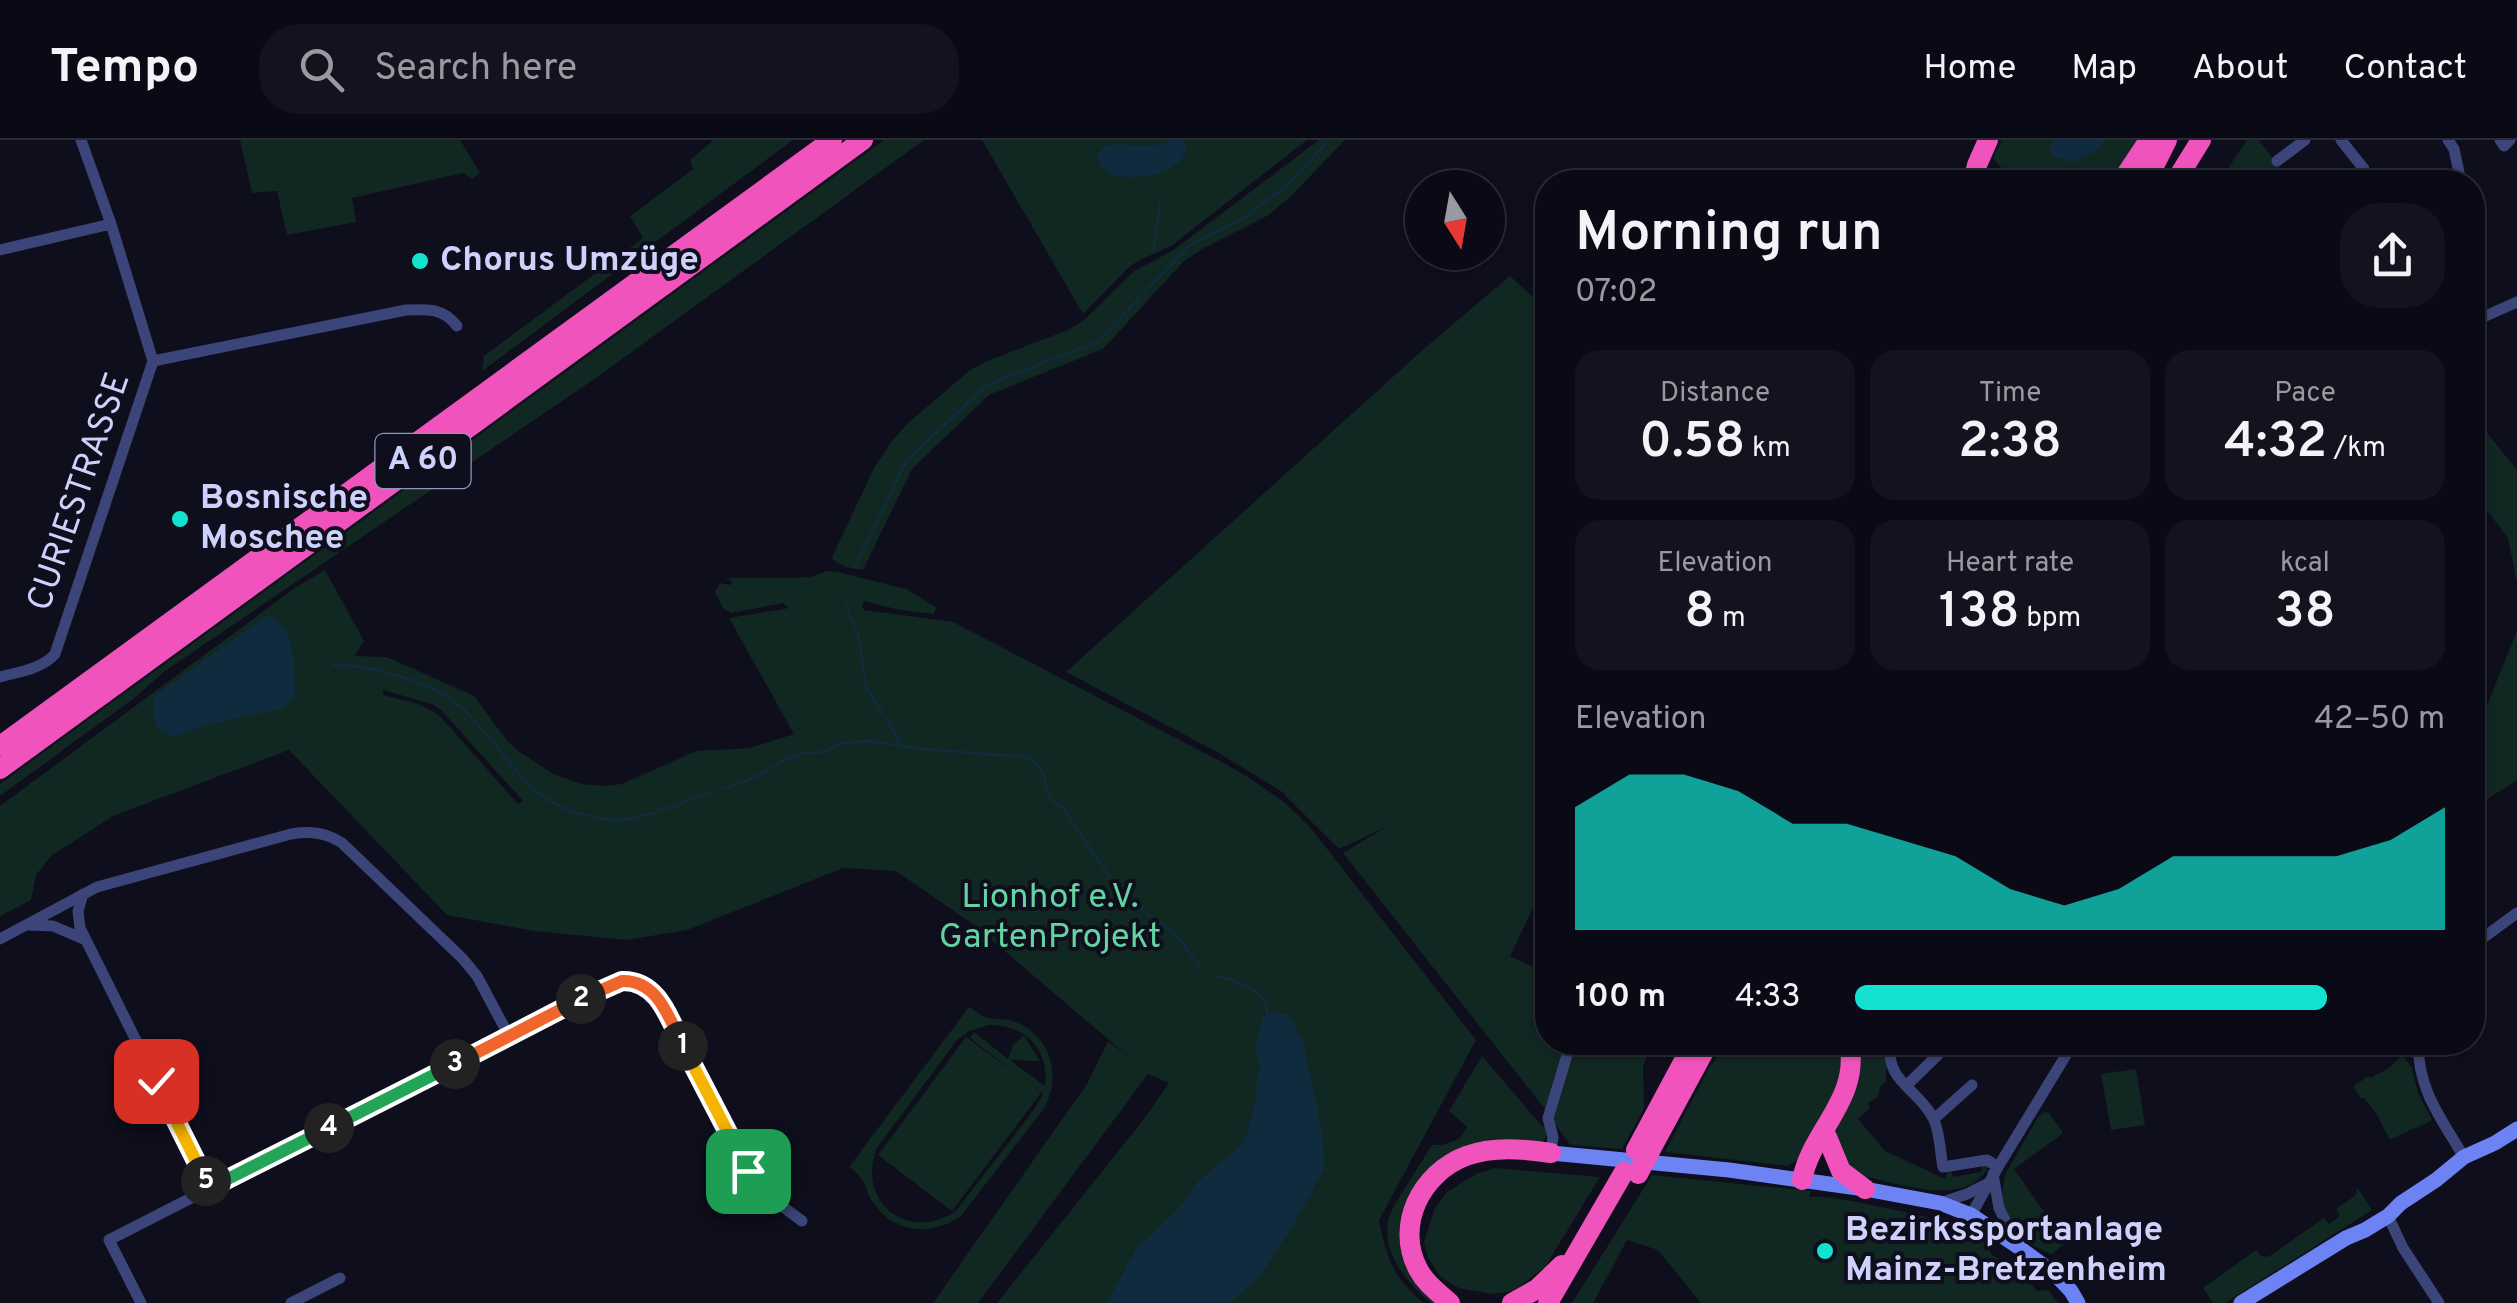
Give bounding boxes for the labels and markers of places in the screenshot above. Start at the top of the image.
place label: Chorus Umzüge [440,239,699,283]
marker: Chorus Umzüge [409,250,431,272]
place label: Bosnische Moschee [200,477,368,561]
marker: Bosnische Moschee [169,508,191,530]
pin: 2 [556,974,606,1024]
pin: 1 [658,1021,708,1071]
pin [114,1039,199,1124]
pin: 3 [430,1039,480,1089]
pin: 4 [304,1103,354,1153]
pin [706,1129,791,1214]
pin: 5 [181,1156,231,1206]
place label: Bezirkssportanlage Mainz-Bretzenheim [1845,1209,2167,1293]
marker: Bezirkssportanlage Mainz-Bretzenheim [1814,1240,1836,1262]

